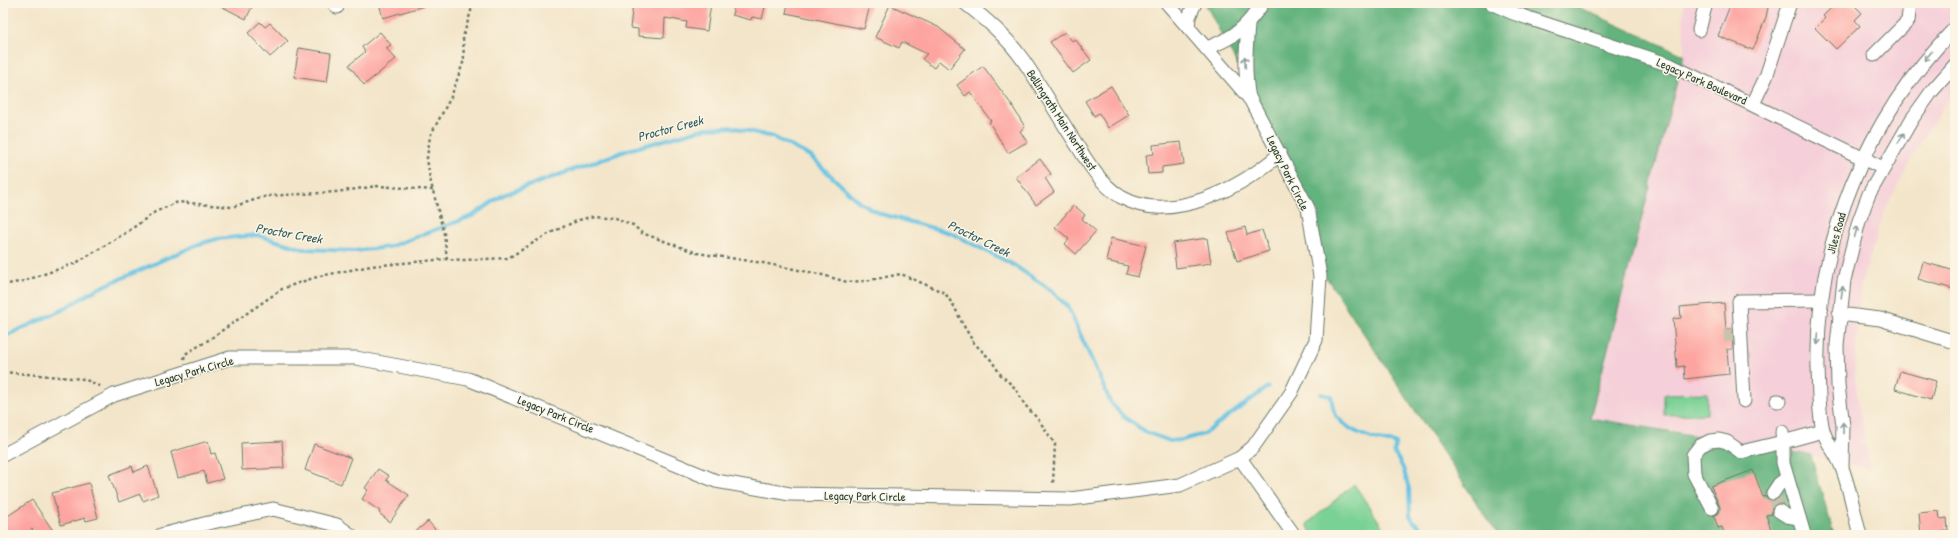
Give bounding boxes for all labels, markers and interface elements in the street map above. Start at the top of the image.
one-way arrow [1924,51,1933,62]
street label: Legacy Park Boulevard [1654,53,1750,109]
one-way arrow [1242,56,1249,69]
street label: Bellingrath Main Northwest [1023,66,1102,175]
water label: Proctor Creek [635,110,706,145]
street label: Legacy Park Circle [1263,133,1314,213]
one-way arrow [1897,133,1905,144]
street label: Jiles Road [1822,210,1850,256]
water label: Proctor Creek [945,215,1015,262]
water label: Proctor Creek [254,218,325,248]
one-way arrow [1853,226,1860,239]
one-way arrow [1838,286,1846,299]
one-way arrow [1815,332,1822,345]
street label: Legacy Park Circle [153,352,236,390]
street label: Legacy Park Circle [515,391,597,437]
one-way arrow [1839,422,1847,435]
street label: Legacy Park Circle [824,487,906,505]

